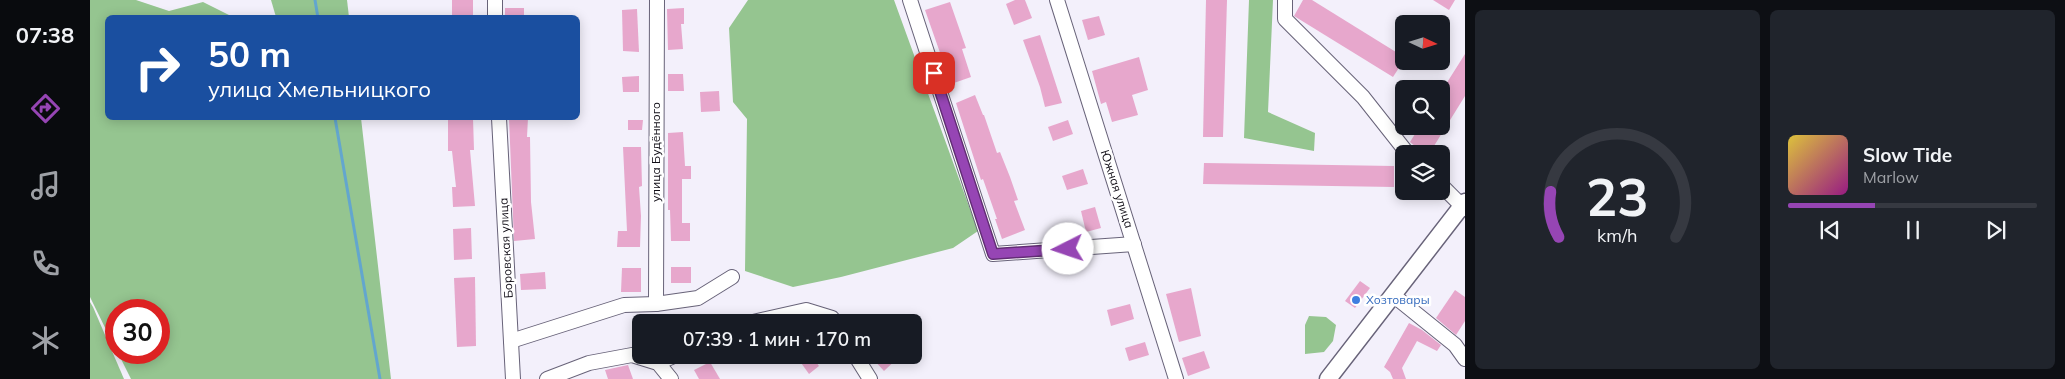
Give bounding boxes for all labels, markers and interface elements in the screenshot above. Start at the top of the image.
north arrow [1395,15,1450,70]
map controls [1395,15,1450,200]
text: 07:38 [16,21,74,49]
text: 50 m [208,32,291,76]
icon: right [125,35,190,100]
pin [913,52,955,94]
icon: arrive [920,59,948,87]
text: улица Хмельницкого [208,75,431,103]
button: search [1395,80,1450,135]
icon: directions [28,91,63,126]
street label: улица Будённого [648,102,663,202]
text: Slow Tide [1863,143,1952,167]
button: layers [1395,145,1450,200]
street label: Южная улица [1098,148,1137,230]
text: 23 [1586,164,1649,229]
text: Marlow [1863,167,1919,187]
icon: music [28,168,63,203]
street label: Боровская улица [495,197,516,299]
icon: previous [1816,216,1844,244]
icon: pause [1899,216,1927,244]
icon: next [1982,216,2010,244]
position arrow [1041,222,1093,274]
text: km/h [1597,224,1638,246]
icon: phone [28,246,63,281]
place label: Хозтовары [1366,292,1430,307]
marker: Хозтовары [1350,294,1362,306]
speed limit sign: 30 [105,299,170,364]
icon: climate [28,323,63,358]
text: 07:39 · 1 мин · 170 m [683,327,871,351]

